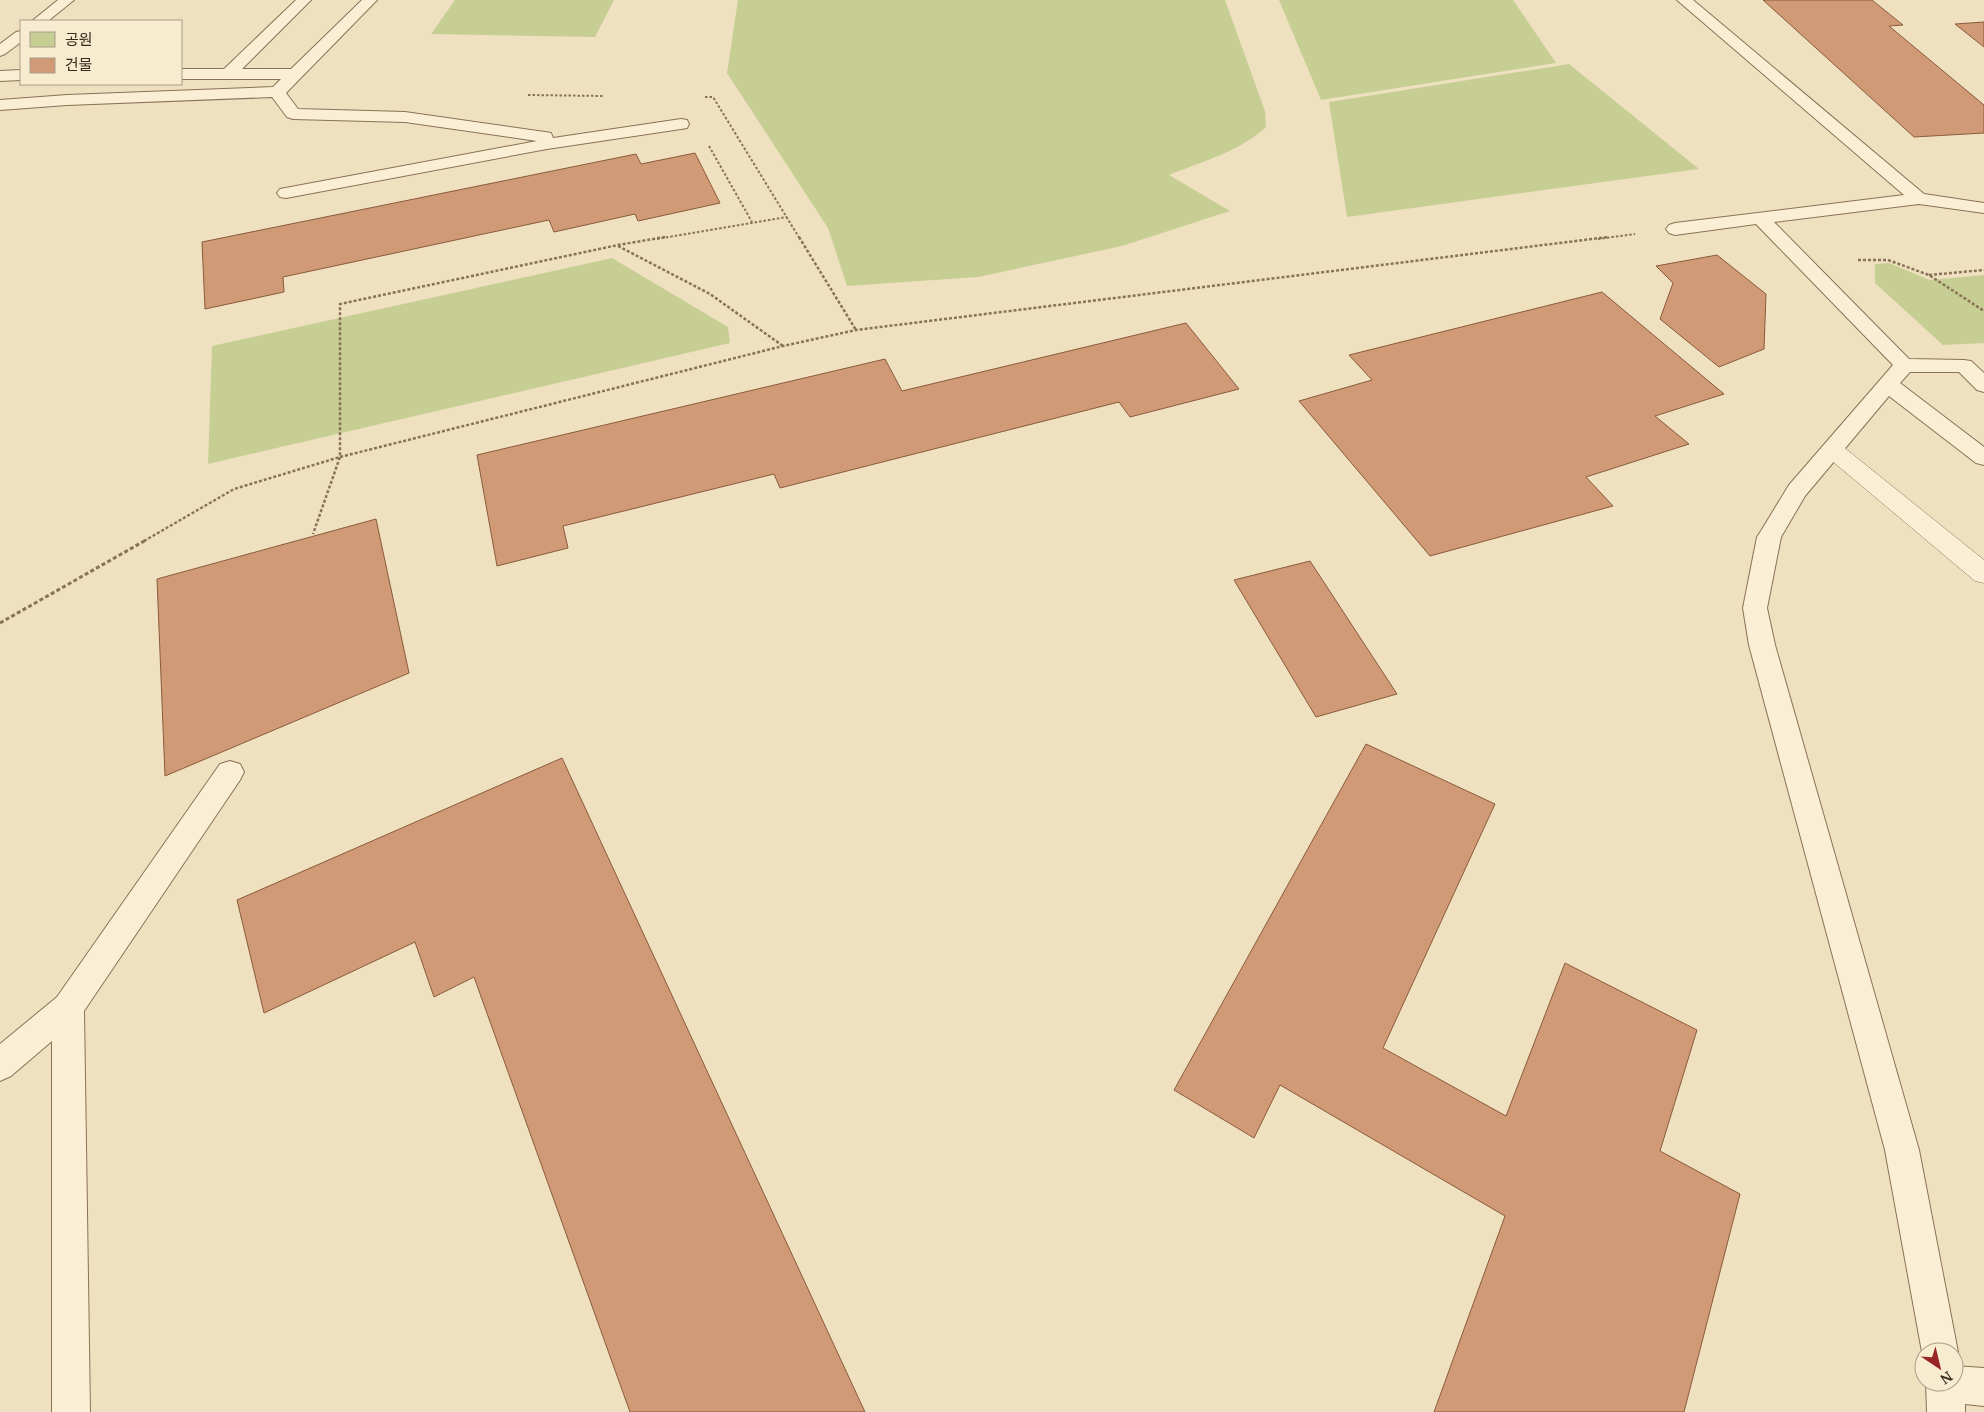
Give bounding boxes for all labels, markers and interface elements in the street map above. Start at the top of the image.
legend [20,20,182,85]
text: 공원 [65,29,93,49]
text: 건물 [65,54,93,74]
north arrow [1914,1342,1964,1392]
text: N [1937,1367,1957,1389]

